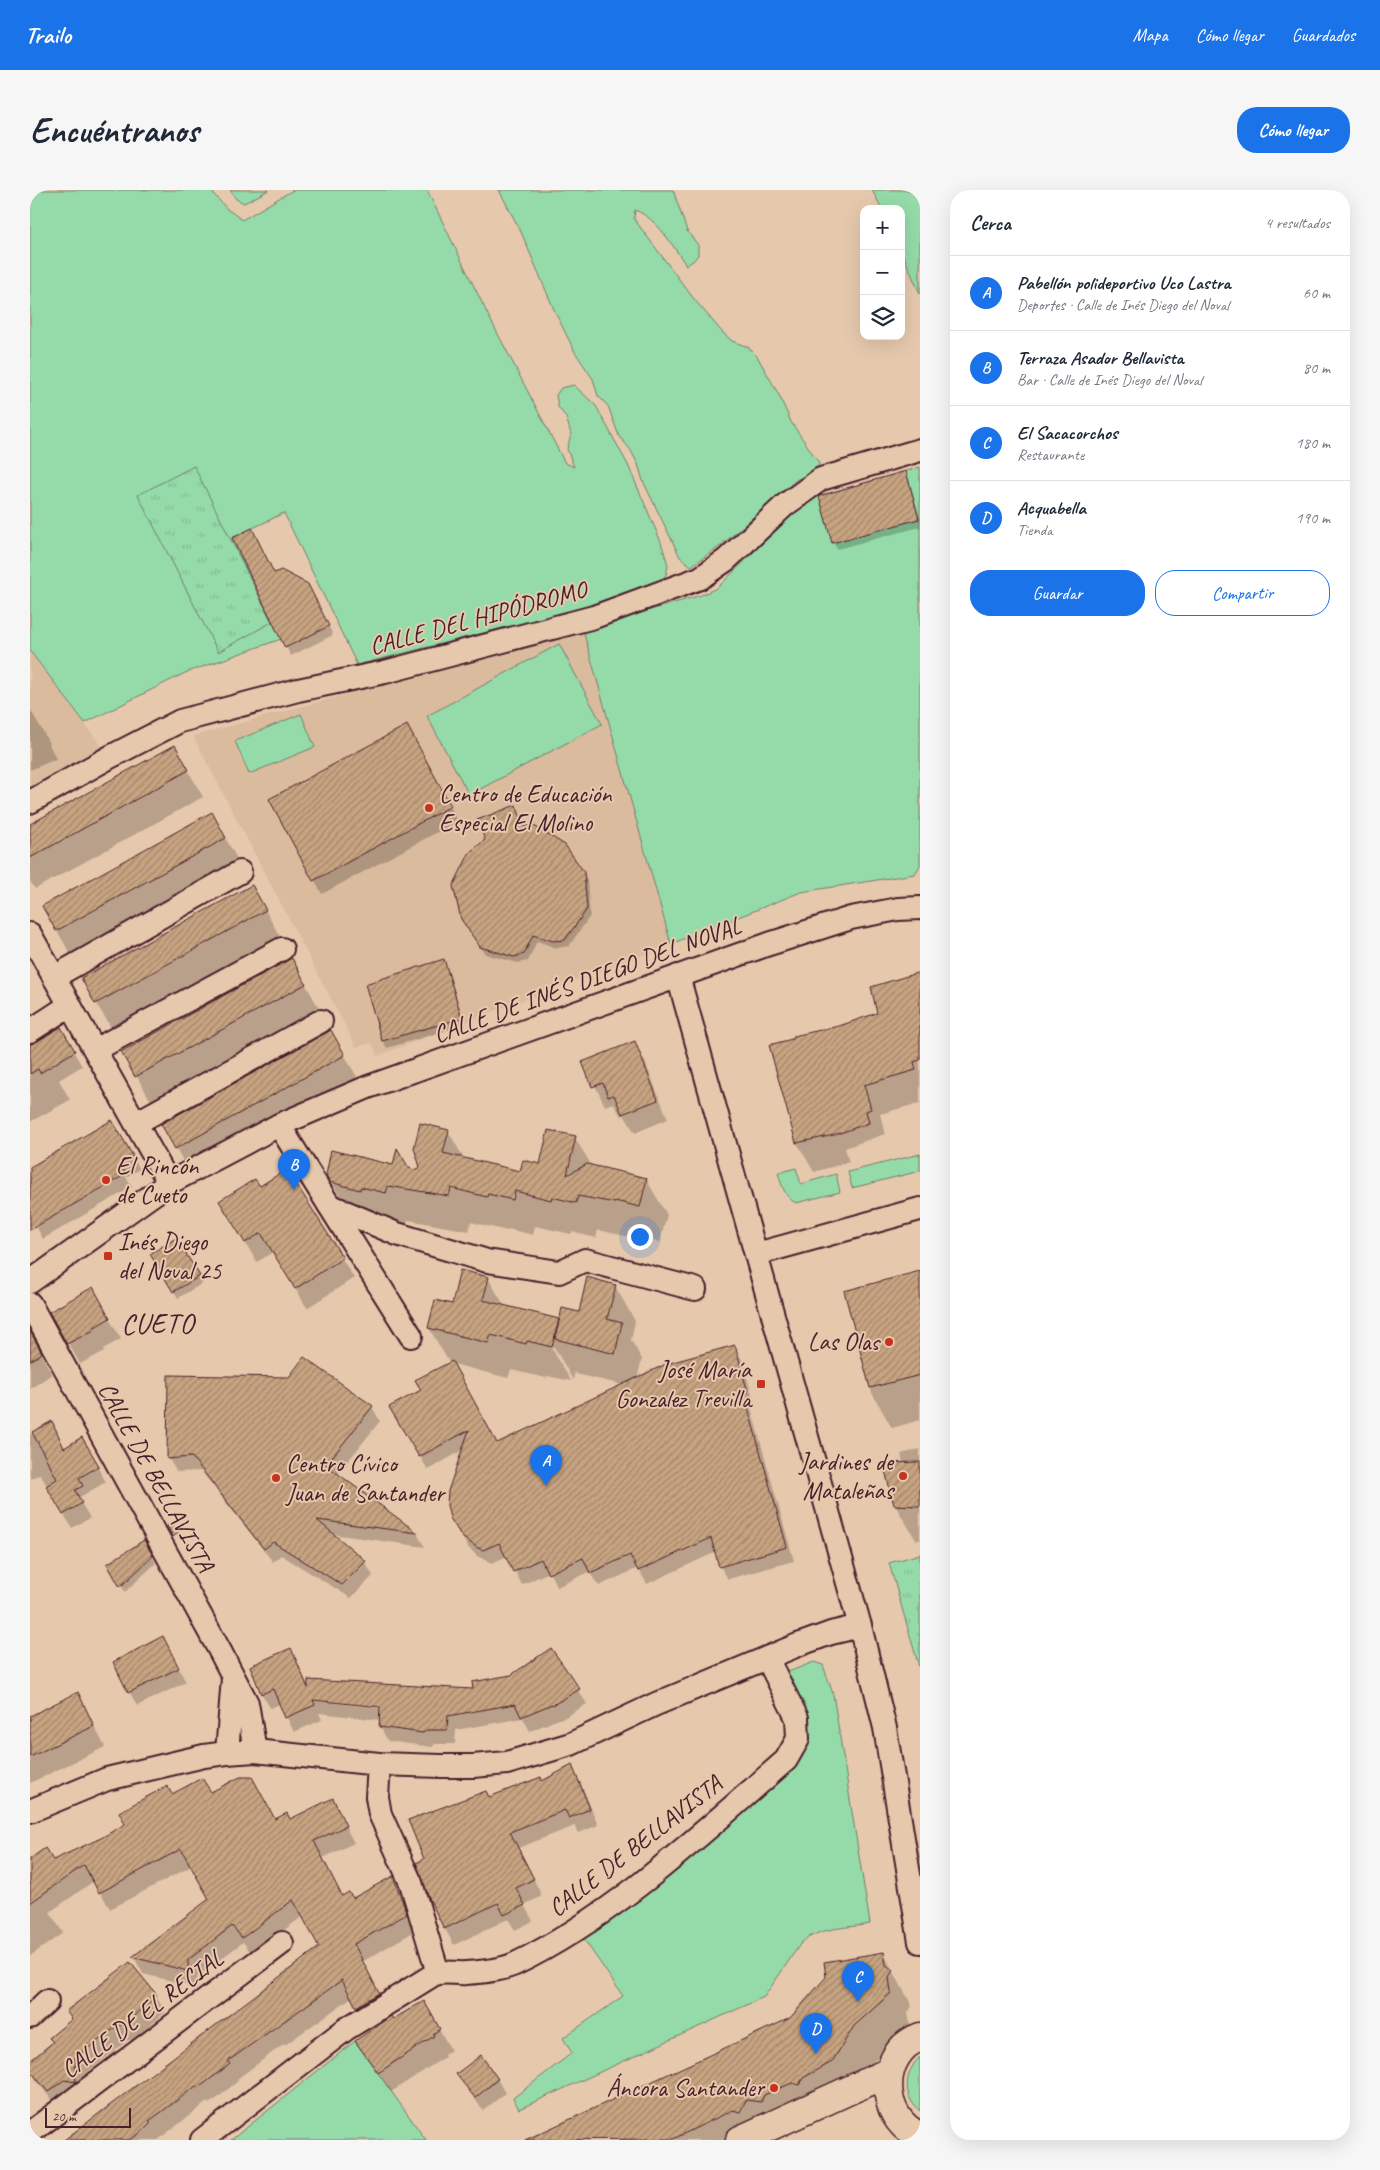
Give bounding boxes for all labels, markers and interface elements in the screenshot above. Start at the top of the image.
text: Trailo [25,20,71,50]
text: Mapa [1133,24,1168,46]
text: Cómo llegar [1196,24,1264,46]
text: Guardados [1292,24,1355,46]
button: Cómo llegar [1237,107,1350,153]
text: Encuéntranos [30,108,199,153]
map controls [860,205,905,340]
button: + [860,205,905,250]
text: Cerca [970,210,1011,236]
text: 4 resultados [1265,213,1330,233]
button: − [860,250,905,295]
text: Pabellón polideportivo Uco Lastra [1017,271,1231,295]
text: A [982,283,990,303]
text: 60 m [1303,283,1330,303]
button: layers [860,295,905,340]
text: Deportes · Calle de Inés Diego del Noval [1017,295,1229,315]
text: Terraza Asador Bellavista [1017,346,1183,370]
text: B [982,358,990,378]
text: 80 m [1303,358,1330,378]
text: Bar · Calle de Inés Diego del Noval [1017,370,1202,390]
text: El Sacacorchos [1017,421,1118,445]
text: C [982,433,990,453]
text: 180 m [1296,433,1330,453]
text: Restaurante [1017,445,1084,465]
text: Acquabella [1017,496,1086,520]
text: D [981,508,991,528]
text: 190 m [1296,508,1330,528]
text: Tienda [1017,520,1053,540]
button: Guardar [970,570,1145,616]
button: Compartir [1155,570,1330,616]
street label: CALLE DEL HIPÓDROMO [366,573,593,662]
place label: Centro de Educación Especial El Molino [439,778,612,839]
marker: Centro de Educación Especial El Molino [423,802,435,814]
street label: CALLE DE INÉS DIEGO DEL NOVAL [429,909,746,1051]
pin: B [278,1149,310,1190]
place label: El Rincón de Cueto [116,1150,199,1211]
marker: El Rincón de Cueto [100,1174,112,1186]
your location [627,1224,653,1250]
place label: Inés Diego del Noval 25 [118,1226,223,1287]
marker: Inés Diego del Noval 25 [102,1250,114,1262]
district label: CUETO [122,1306,197,1341]
place label: Las Olas [808,1326,881,1358]
marker: Las Olas [883,1336,895,1348]
place label: José María Gonzalez Trevilla [616,1354,754,1415]
street label: CALLE DE BELLAVISTA [91,1377,222,1579]
marker: José María Gonzalez Trevilla [755,1378,767,1390]
pin: A [530,1445,562,1486]
place label: Jardines de Mataleñas [798,1446,895,1507]
place label: Centro Cívico Juan de Santander [285,1448,447,1509]
marker: Jardines de Mataleñas [897,1470,909,1482]
marker: Centro Cívico Juan de Santander [270,1472,282,1484]
street label: CALLE DE BELLAVISTA [542,1767,729,1924]
street label: CALLE DE EL RECIAL [54,1942,230,2086]
pin: C [842,1961,874,2002]
pin: D [800,2013,832,2054]
place label: Áncora Santander [606,2072,766,2104]
marker: Áncora Santander [768,2082,780,2094]
scale bar [45,2105,131,2128]
text: 20 m [52,2108,76,2125]

